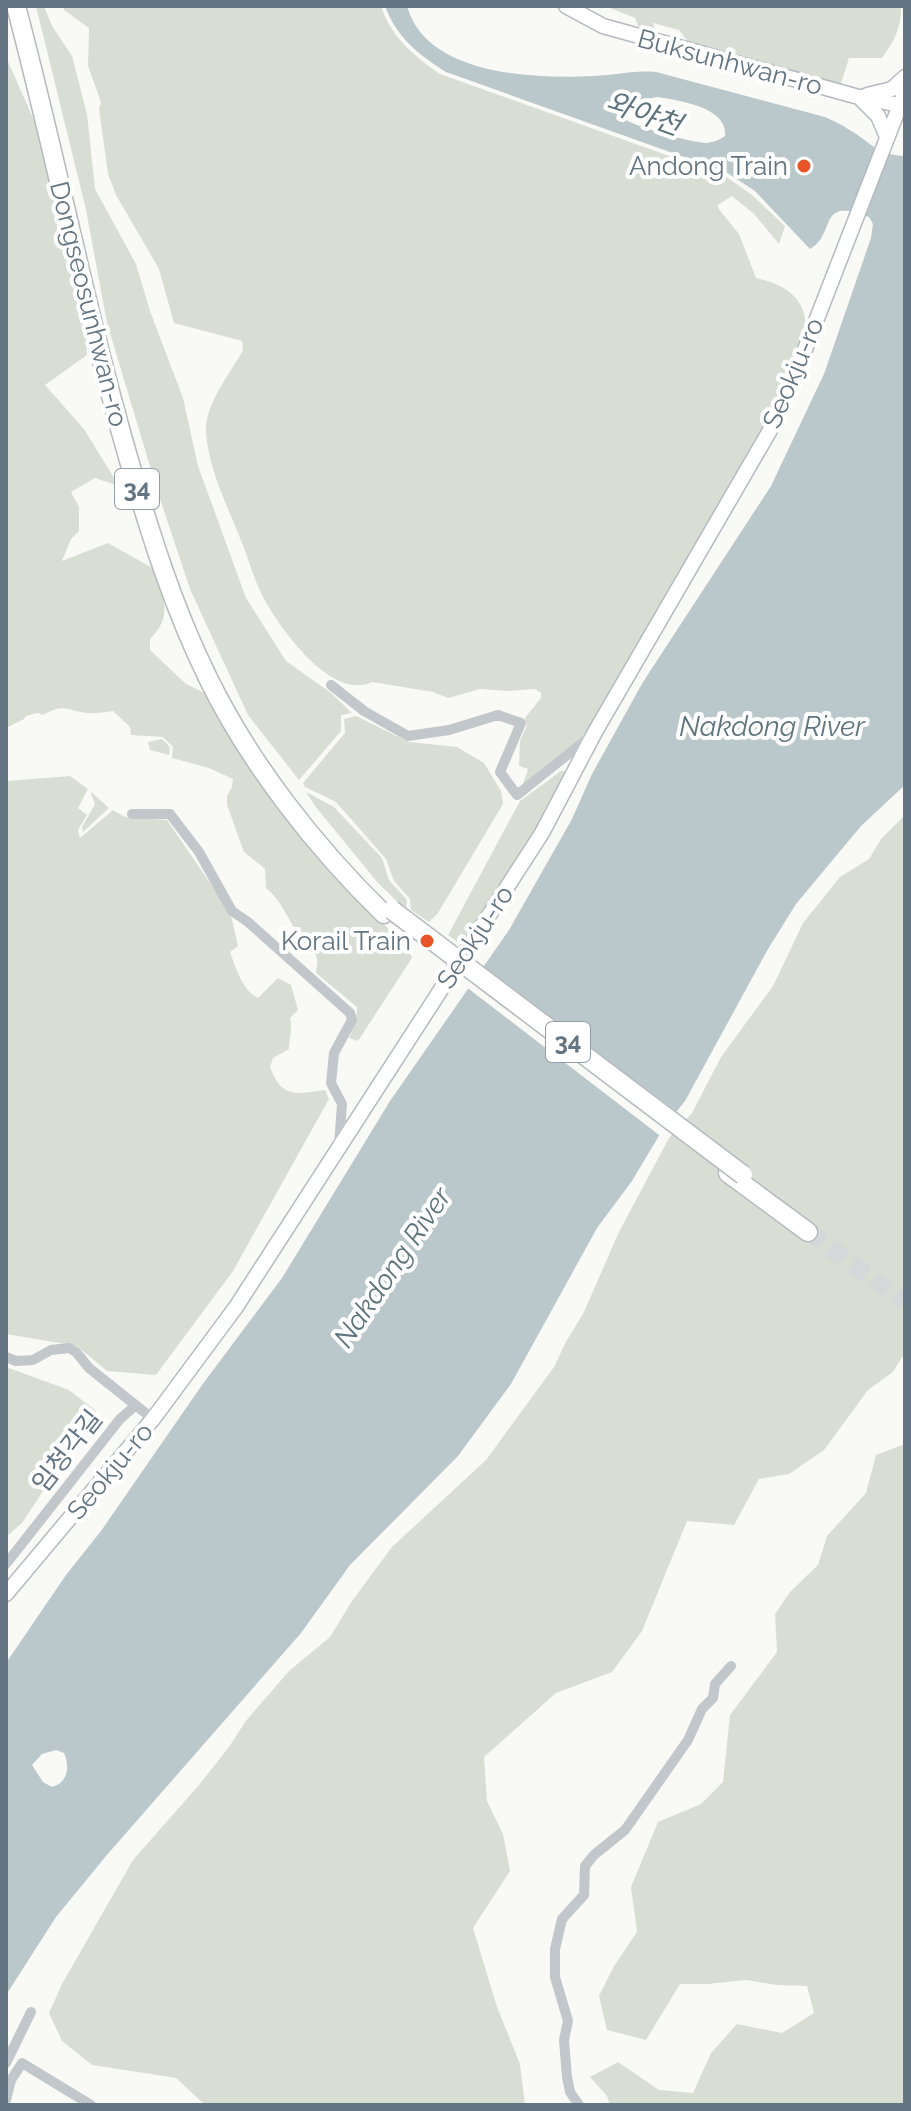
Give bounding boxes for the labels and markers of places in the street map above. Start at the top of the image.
place label: Andong Train [629,151,788,181]
marker: Andong Train [795,157,813,175]
place label: Korail Train [281,926,411,956]
marker: Korail Train [418,932,436,950]

